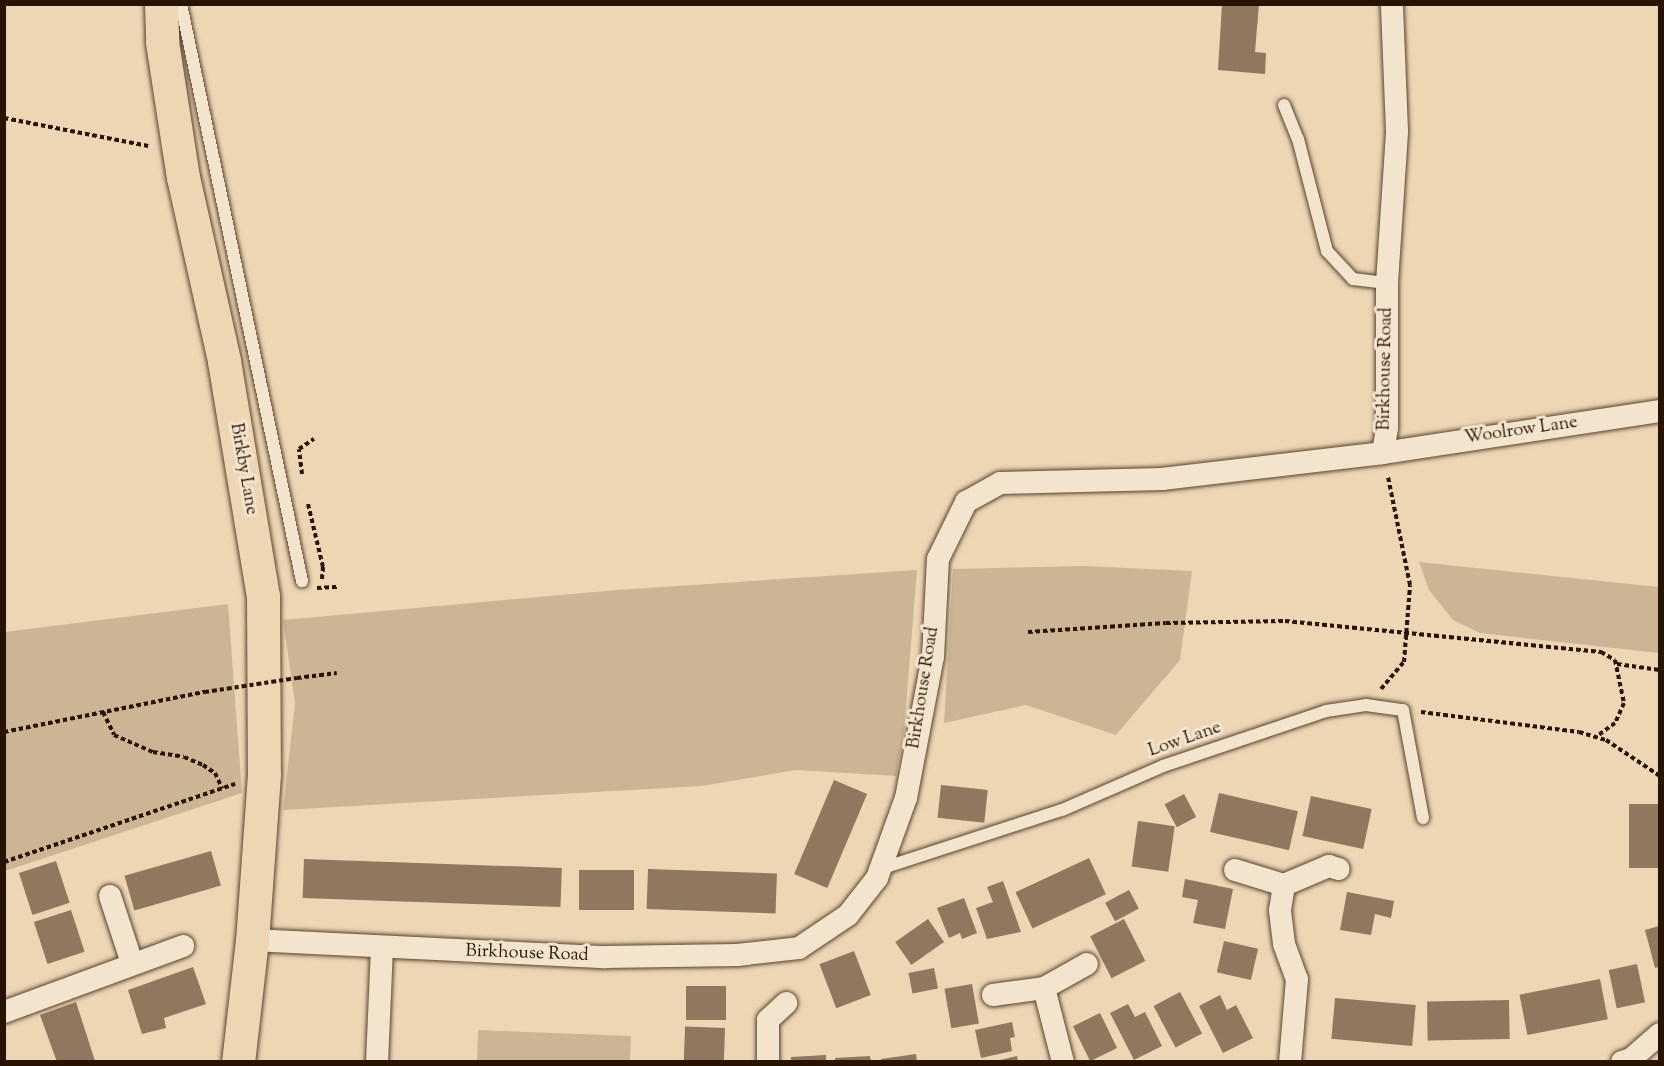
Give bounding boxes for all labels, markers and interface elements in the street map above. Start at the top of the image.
street label: Birkhouse Road [1374,307,1398,431]
street label: Woolrow Lane [1463,412,1579,450]
street label: Birkby Lane [224,421,262,517]
street label: Birkhouse Road [904,625,944,751]
street label: Low Lane [1146,718,1224,762]
street label: Birkhouse Road [465,941,589,967]

